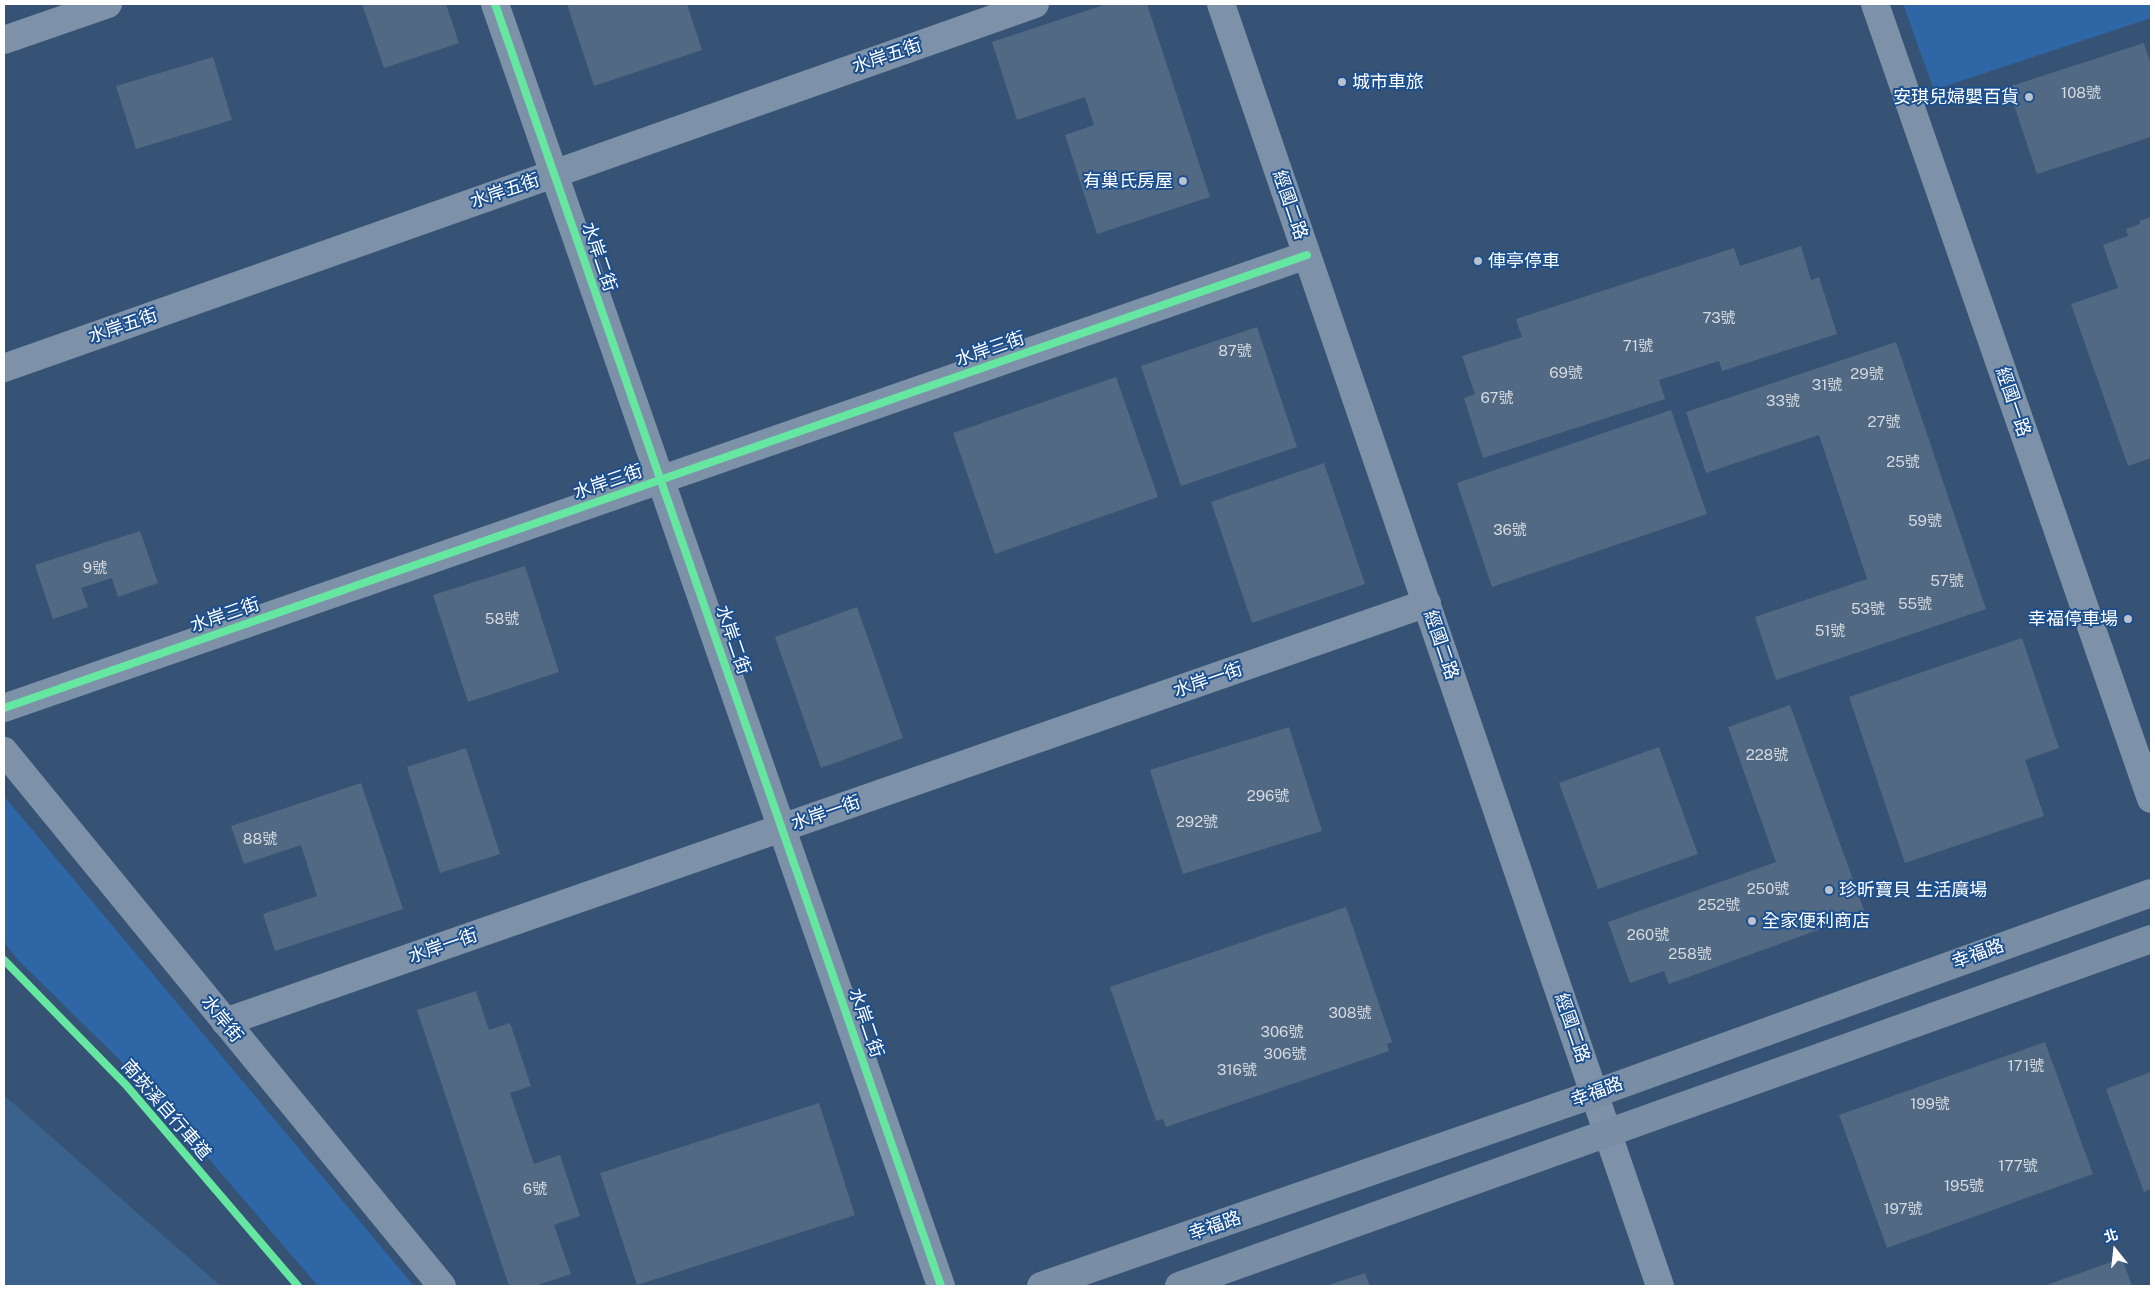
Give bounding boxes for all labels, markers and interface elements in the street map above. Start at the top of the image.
street label: 水岸五街 [849,34,925,78]
place label: 城市車旅 [1352,71,1424,93]
marker: 城市車旅 [1336,76,1348,88]
house number: 108號 [2061,84,2101,102]
place label: 安琪兒婦嬰百貨 [1893,86,2019,108]
marker: 安琪兒婦嬰百貨 [2023,91,2035,103]
street label: 經國二路 [1268,167,1312,243]
street label: 水岸五街 [467,169,543,213]
place label: 有巢氏房屋 [1083,170,1173,192]
marker: 有巢氏房屋 [1177,175,1189,187]
street label: 水岸二街 [577,219,621,295]
place label: 俥亭停車 [1488,250,1560,272]
marker: 俥亭停車 [1472,255,1484,267]
street label: 水岸五街 [85,304,161,348]
house number: 73號 [1702,309,1736,327]
street label: 水岸三街 [952,327,1028,371]
house number: 71號 [1623,337,1653,355]
house number: 87號 [1218,342,1252,360]
house number: 69號 [1549,364,1583,382]
street label: 經國一路 [1991,364,2035,440]
house number: 29號 [1850,365,1884,383]
house number: 31號 [1812,376,1842,394]
house number: 67號 [1480,389,1514,407]
house number: 33號 [1766,392,1800,410]
house number: 27號 [1868,413,1900,431]
house number: 25號 [1886,453,1920,471]
street label: 水岸三街 [570,460,646,504]
house number: 59號 [1908,512,1942,530]
house number: 36號 [1493,521,1527,539]
house number: 9號 [83,559,107,577]
house number: 57號 [1930,572,1964,590]
street label: 水岸三街 [187,593,263,637]
house number: 55號 [1898,595,1932,613]
house number: 53號 [1851,600,1885,618]
street label: 水岸二街 [711,602,755,678]
street label: 經國二路 [1419,607,1463,683]
place label: 幸福停車場 [2028,608,2118,630]
house number: 58號 [485,610,519,628]
marker: 幸福停車場 [2122,613,2134,625]
house number: 51號 [1815,622,1845,640]
street label: 水岸一街 [1170,658,1246,702]
house number: 228號 [1746,746,1788,764]
house number: 296號 [1247,787,1289,805]
street label: 水岸一街 [788,791,864,835]
house number: 292號 [1176,813,1218,831]
house number: 88號 [243,830,277,848]
place label: 珍昕寶貝 生活廣場 [1839,879,1987,901]
house number: 250號 [1747,880,1789,898]
marker: 珍昕寶貝 生活廣場 [1823,884,1835,896]
house number: 252號 [1698,896,1740,914]
place label: 全家便利商店 [1762,910,1870,932]
marker: 全家便利商店 [1746,915,1758,927]
street label: 水岸一街 [405,924,481,968]
house number: 260號 [1627,926,1669,944]
street label: 幸福路 [1949,935,2007,973]
house number: 258號 [1668,945,1712,963]
street label: 水岸二街 [844,985,888,1061]
street label: 經國二路 [1550,990,1594,1066]
street label: 水岸街 [197,991,247,1047]
house number: 308號 [1328,1004,1372,1022]
house number: 306號 [1261,1023,1303,1041]
house number: 306號 [1264,1045,1306,1063]
street label: 南崁溪自行車道 [117,1055,215,1165]
house number: 171號 [2008,1057,2044,1075]
house number: 316號 [1217,1061,1257,1079]
street label: 幸福路 [1568,1073,1626,1111]
house number: 199號 [1910,1095,1950,1113]
house number: 177號 [1998,1157,2038,1175]
house number: 195號 [1944,1177,1984,1195]
house number: 6號 [523,1180,547,1198]
house number: 197號 [1883,1200,1923,1218]
street label: 幸福路 [1186,1207,1244,1245]
north arrow [2090,1225,2140,1275]
text: 北 [2102,1226,2120,1245]

